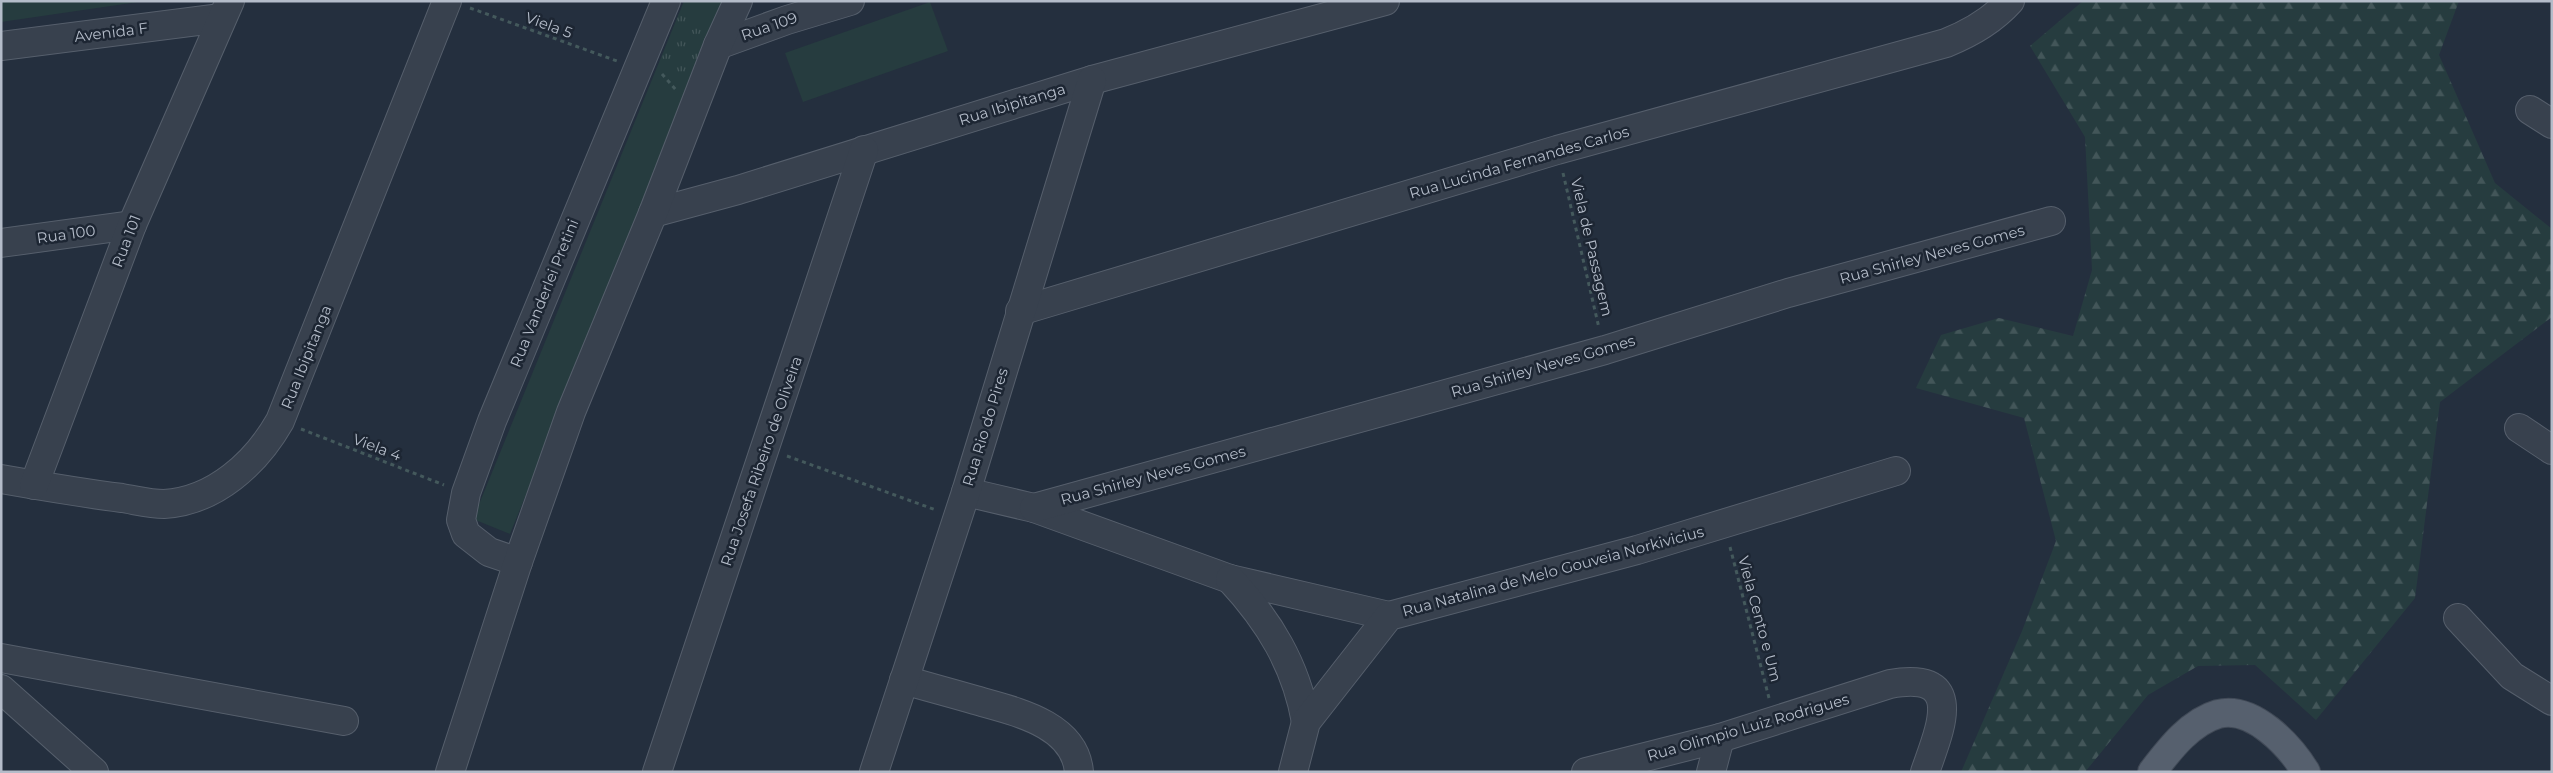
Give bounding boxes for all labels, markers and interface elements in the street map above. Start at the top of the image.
street label: Viela 5 [523,8,575,42]
street label: Rua 109 [738,8,800,44]
street label: Avenida F [73,18,149,46]
street label: Rua Ibipitanga [956,79,1068,129]
street label: Rua Lucinda Fernandes Carlos [1407,121,1631,203]
street label: Viela de Passagem [1567,176,1617,318]
street label: Rua 101 [107,212,145,270]
street label: Rua Vanderlei Pretini [506,216,582,370]
street label: Rua 100 [35,220,97,248]
street label: Rua Shirley Neves Gomes [1837,220,2027,288]
street label: Rua Ibipitanga [277,302,335,412]
street label: Rua Shirley Neves Gomes [1449,331,1637,401]
street label: Rua Josefa Ribeiro de Oliveira [716,353,806,569]
street label: Rua Rio do Pires [958,366,1012,488]
street label: Viela 4 [350,429,404,465]
street label: Rua Shirley Neves Gomes [1058,441,1248,509]
street label: Rua Natalina de Melo Gouveia Norkivicius [1400,522,1706,620]
street label: Viela Cento e Um [1734,554,1786,684]
street label: Rua Olimpio Luiz Rodrigues [1645,689,1851,765]

